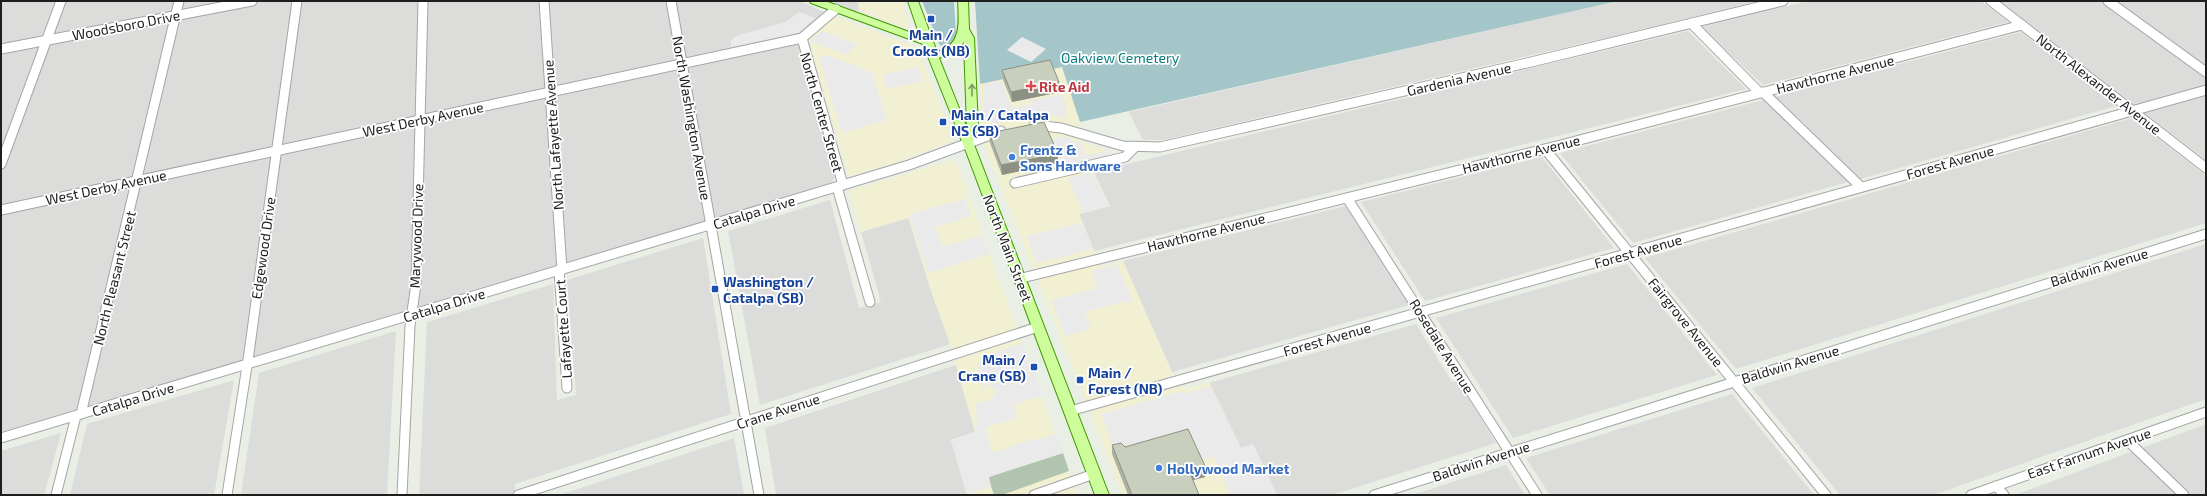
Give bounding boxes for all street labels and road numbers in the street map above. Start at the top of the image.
street label: Woodsboro Drive [71,6,181,44]
street label: North Alexander Avenue [2033,30,2165,138]
street label: North Washington Avenue [669,35,715,201]
street label: North Center Street [797,50,847,174]
street label: Hawthorne Avenue [1774,51,1896,97]
street label: North Lafayette Avenue [539,59,567,211]
street label: Gardenia Avenue [1405,59,1513,99]
street label: West Derby Avenue [361,98,485,140]
street label: Hawthorne Avenue [1460,131,1582,177]
street label: Forest Avenue [1904,141,1996,183]
street label: West Derby Avenue [44,166,168,208]
street label: Marywood Drive [406,183,426,289]
street label: Catalpa Drive [711,191,797,233]
street label: North Main Street [980,192,1036,304]
street label: Edgewood Drive [247,196,279,300]
street label: North Pleasant Street [89,209,139,347]
street label: Hawthorne Avenue [1145,209,1267,255]
street label: Forest Avenue [1592,230,1684,272]
street label: Baldwin Avenue [2048,244,2150,290]
street label: Fairgrove Avenue [1645,274,1727,370]
street label: Lafayette Court [551,279,575,379]
street label: Catalpa Drive [401,284,487,326]
street label: Rosedale Avenue [1406,296,1478,396]
street label: Forest Avenue [1281,318,1373,360]
street label: Baldwin Avenue [1739,341,1841,387]
street label: Catalpa Drive [90,378,176,420]
street label: Crane Avenue [734,390,822,432]
street label: East Farnum Avenue [2025,424,2153,482]
street label: Baldwin Avenue [1430,437,1532,485]

